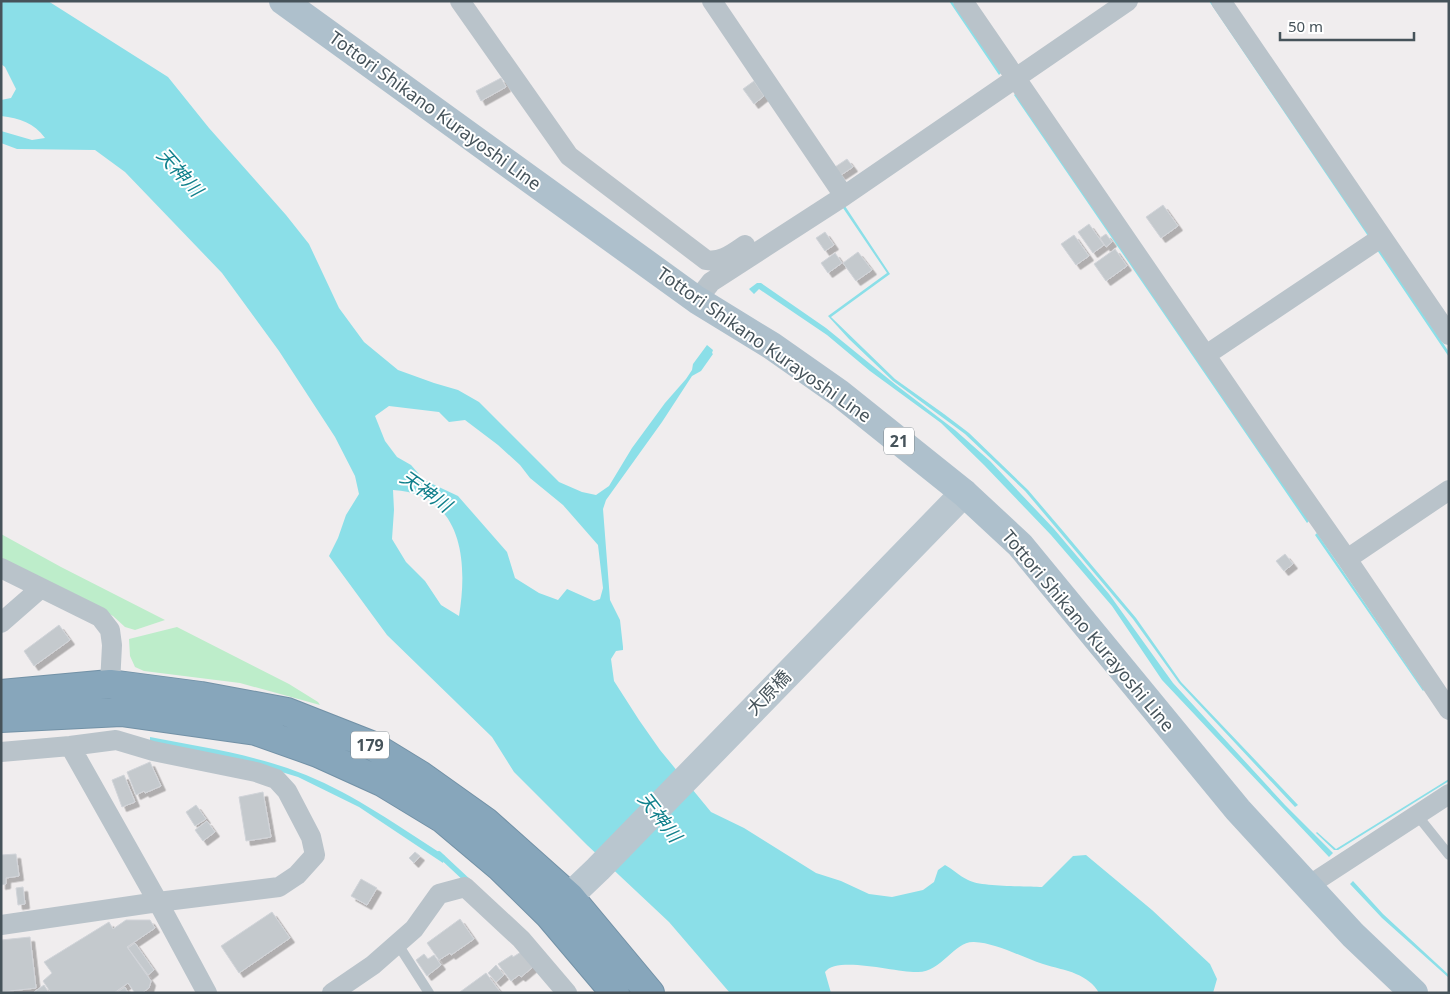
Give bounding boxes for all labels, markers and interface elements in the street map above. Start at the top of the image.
scale bar [1280,10,1414,42]
text: 50 m [1288,16,1323,36]
street label: Tottori Shikano Kurayoshi Line [325,25,546,195]
water label: 天神川 [151,142,210,203]
street label: Tottori Shikano Kurayoshi Line [653,261,876,428]
road number: 21 [884,428,914,454]
water label: 天神川 [395,464,458,519]
street label: Tottori Shikano Kurayoshi Line [997,524,1180,736]
street label: 大原橋 [741,665,796,720]
road number: 179 [351,732,389,758]
water label: 天神川 [632,787,689,849]

